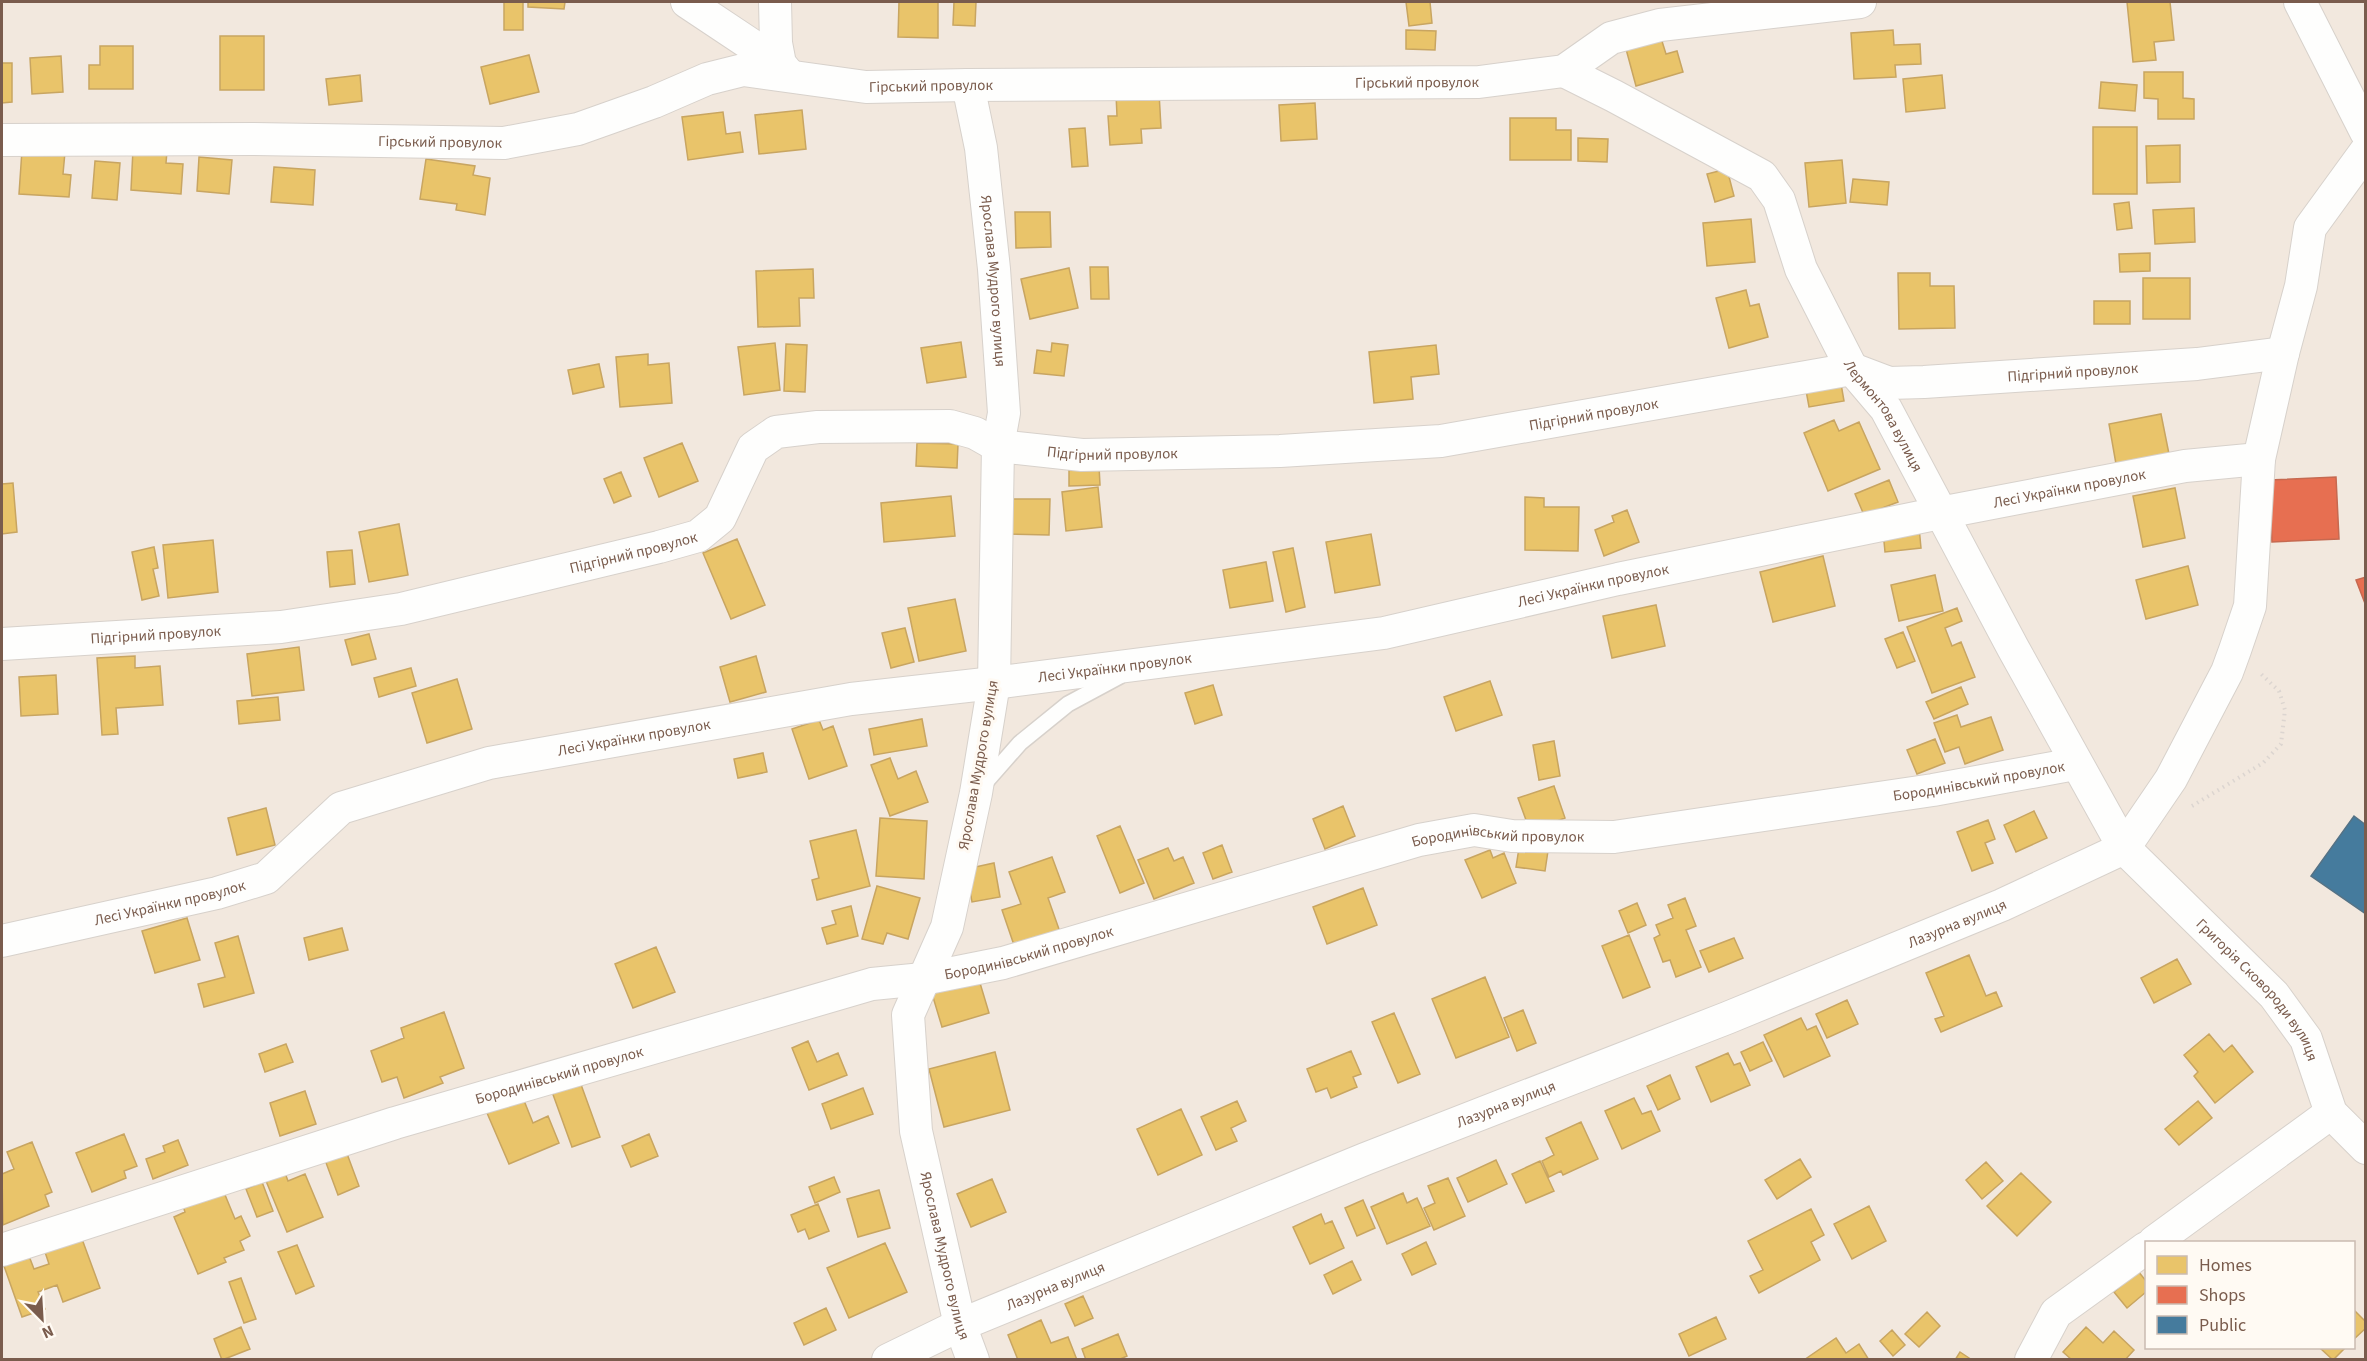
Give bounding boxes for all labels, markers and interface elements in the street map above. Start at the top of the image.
street label: Гірський провулок [1355,72,1480,94]
street label: Гірський провулок [869,75,994,98]
street label: Гірський провулок [378,131,503,154]
street label: Ярослава Мудрого вулиця [975,194,1011,368]
street label: Лермонтова вулиця [1838,357,1928,476]
street label: Підгірний провулок [2007,358,2139,387]
street label: Підгірний провулок [1527,393,1660,436]
street label: Підгірний провулок [1046,441,1178,466]
street label: Лесі Українки провулок [1991,464,2148,514]
street label: Підгірний провулок [568,527,700,579]
street label: Лесі Українки провулок [1515,559,1671,613]
street label: Підгірний провулок [90,621,222,650]
street label: Лесі Українки провулок [1037,648,1193,688]
street label: Ярослава Мудрого вулиця [953,679,1004,852]
street label: Лесі Українки провулок [556,714,713,762]
street label: Бородинівський провулок [1892,756,2067,807]
street label: Бородинівський провулок [1409,820,1585,853]
street label: Лесі Українки провулок [92,875,249,931]
street label: Лазурна вулиця [1905,894,2010,954]
street label: Григорія Сковороди вулиця [2191,914,2323,1064]
street label: Бородинівський провулок [943,921,1116,985]
street label: Бородинівський провулок [473,1041,646,1110]
street label: Лазурна вулиця [1453,1076,1559,1133]
street label: Ярослава Мудрого вулиця [915,1170,975,1343]
legend [2145,1241,2355,1349]
text: Homes [2199,1253,2252,1278]
street label: Лазурна вулиця [1003,1257,1108,1316]
text: Shops [2199,1283,2246,1308]
north arrow [12,1289,72,1349]
text: Public [2199,1313,2246,1338]
text: N [38,1320,57,1344]

